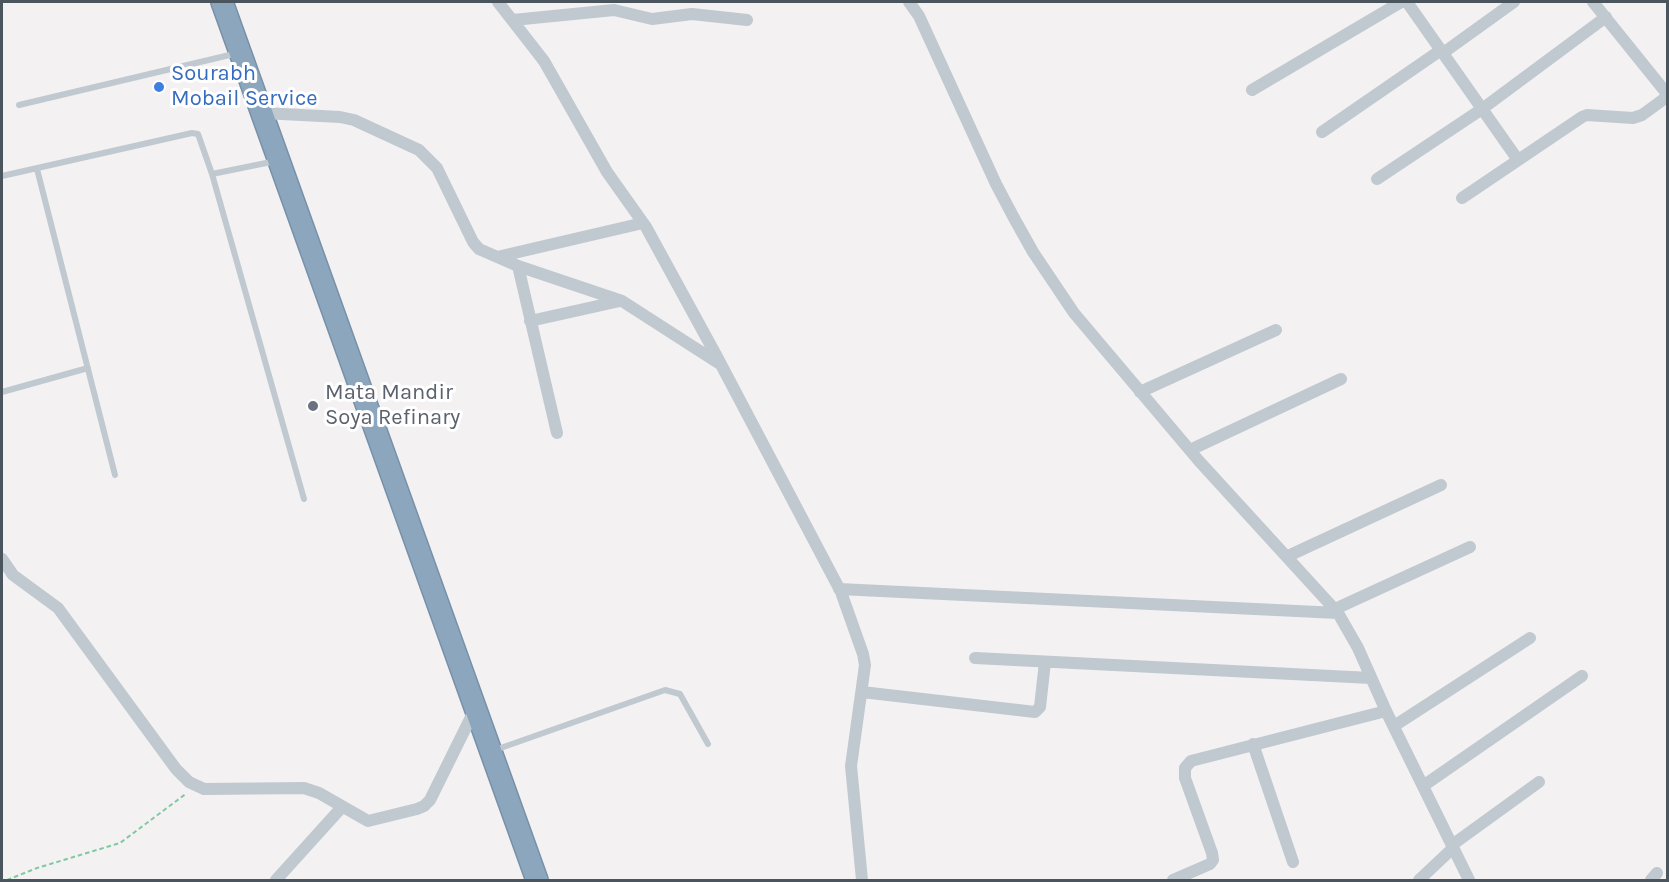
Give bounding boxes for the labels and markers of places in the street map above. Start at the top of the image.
place label: Sourabh Mobail Service [171,61,318,112]
marker: Sourabh Mobail Service [152,80,166,94]
place label: Mata Mandir Soya Refinary [325,380,460,432]
marker: Mata Mandir Soya Refinary [306,399,320,413]

